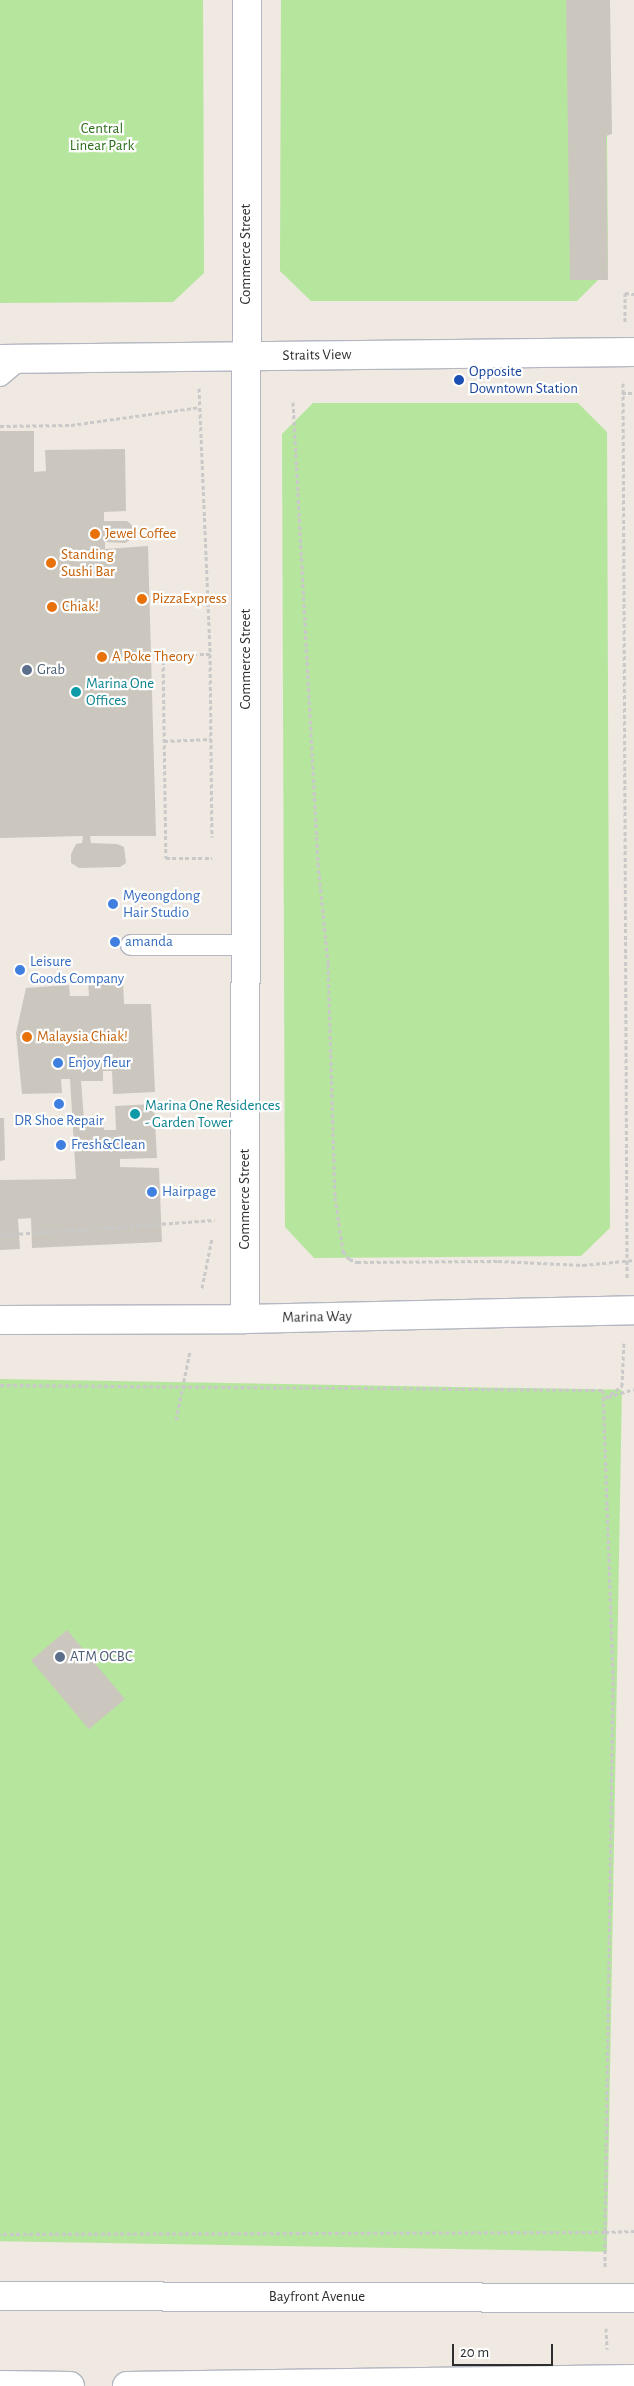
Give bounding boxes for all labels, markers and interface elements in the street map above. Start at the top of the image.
park label: Central Linear Park [70,119,134,154]
street label: Commerce Street [237,204,255,304]
street label: Straits View [282,345,352,365]
place label: Opposite Downtown Station [469,362,578,397]
marker: Opposite Downtown Station [453,374,465,386]
place label: Jewel Coffee [105,525,176,543]
marker: Jewel Coffee [89,528,101,540]
place label: Standing Sushi Bar [61,545,115,580]
marker: Standing Sushi Bar [45,557,57,569]
place label: PizzaExpress [152,590,227,608]
marker: PizzaExpress [136,593,148,605]
place label: Chiak! [62,598,99,616]
marker: Chiak! [46,601,58,613]
street label: Commerce Street [237,609,255,709]
place label: A Poke Theory [112,648,194,666]
marker: A Poke Theory [96,651,108,663]
place label: Grab [37,661,65,679]
marker: Grab [21,664,33,676]
place label: Marina One Offices [86,674,154,709]
marker: Marina One Offices [70,686,82,698]
place label: Myeongdong Hair Studio [123,886,200,921]
marker: Myeongdong Hair Studio [107,898,119,910]
place label: amanda [125,933,173,951]
marker: amanda [109,936,121,948]
place label: Leisure Goods Company [30,952,124,987]
marker: Leisure Goods Company [14,964,26,976]
place label: Malaysia Chiak! [37,1028,128,1046]
marker: Malaysia Chiak! [21,1031,33,1043]
place label: Enjoy fleur [68,1054,131,1072]
marker: Enjoy fleur [52,1057,64,1069]
place label: Marina One Residences - Garden Tower [145,1096,280,1131]
marker: DR Shoe Repair [53,1098,65,1110]
marker: Marina One Residences - Garden Tower [129,1108,141,1120]
place label: DR Shoe Repair [14,1112,104,1130]
place label: Fresh&Clean [71,1136,145,1154]
marker: Fresh&Clean [55,1139,67,1151]
street label: Commerce Street [236,1149,254,1249]
place label: Hairpage [162,1183,216,1201]
marker: Hairpage [146,1186,158,1198]
street label: Marina Way [282,1307,352,1327]
place label: ATM OCBC [70,1648,133,1666]
marker: ATM OCBC [54,1651,66,1663]
street label: Bayfront Avenue [269,2288,365,2306]
scale bar [454,2334,555,2366]
text: 20 m [460,2345,489,2360]

